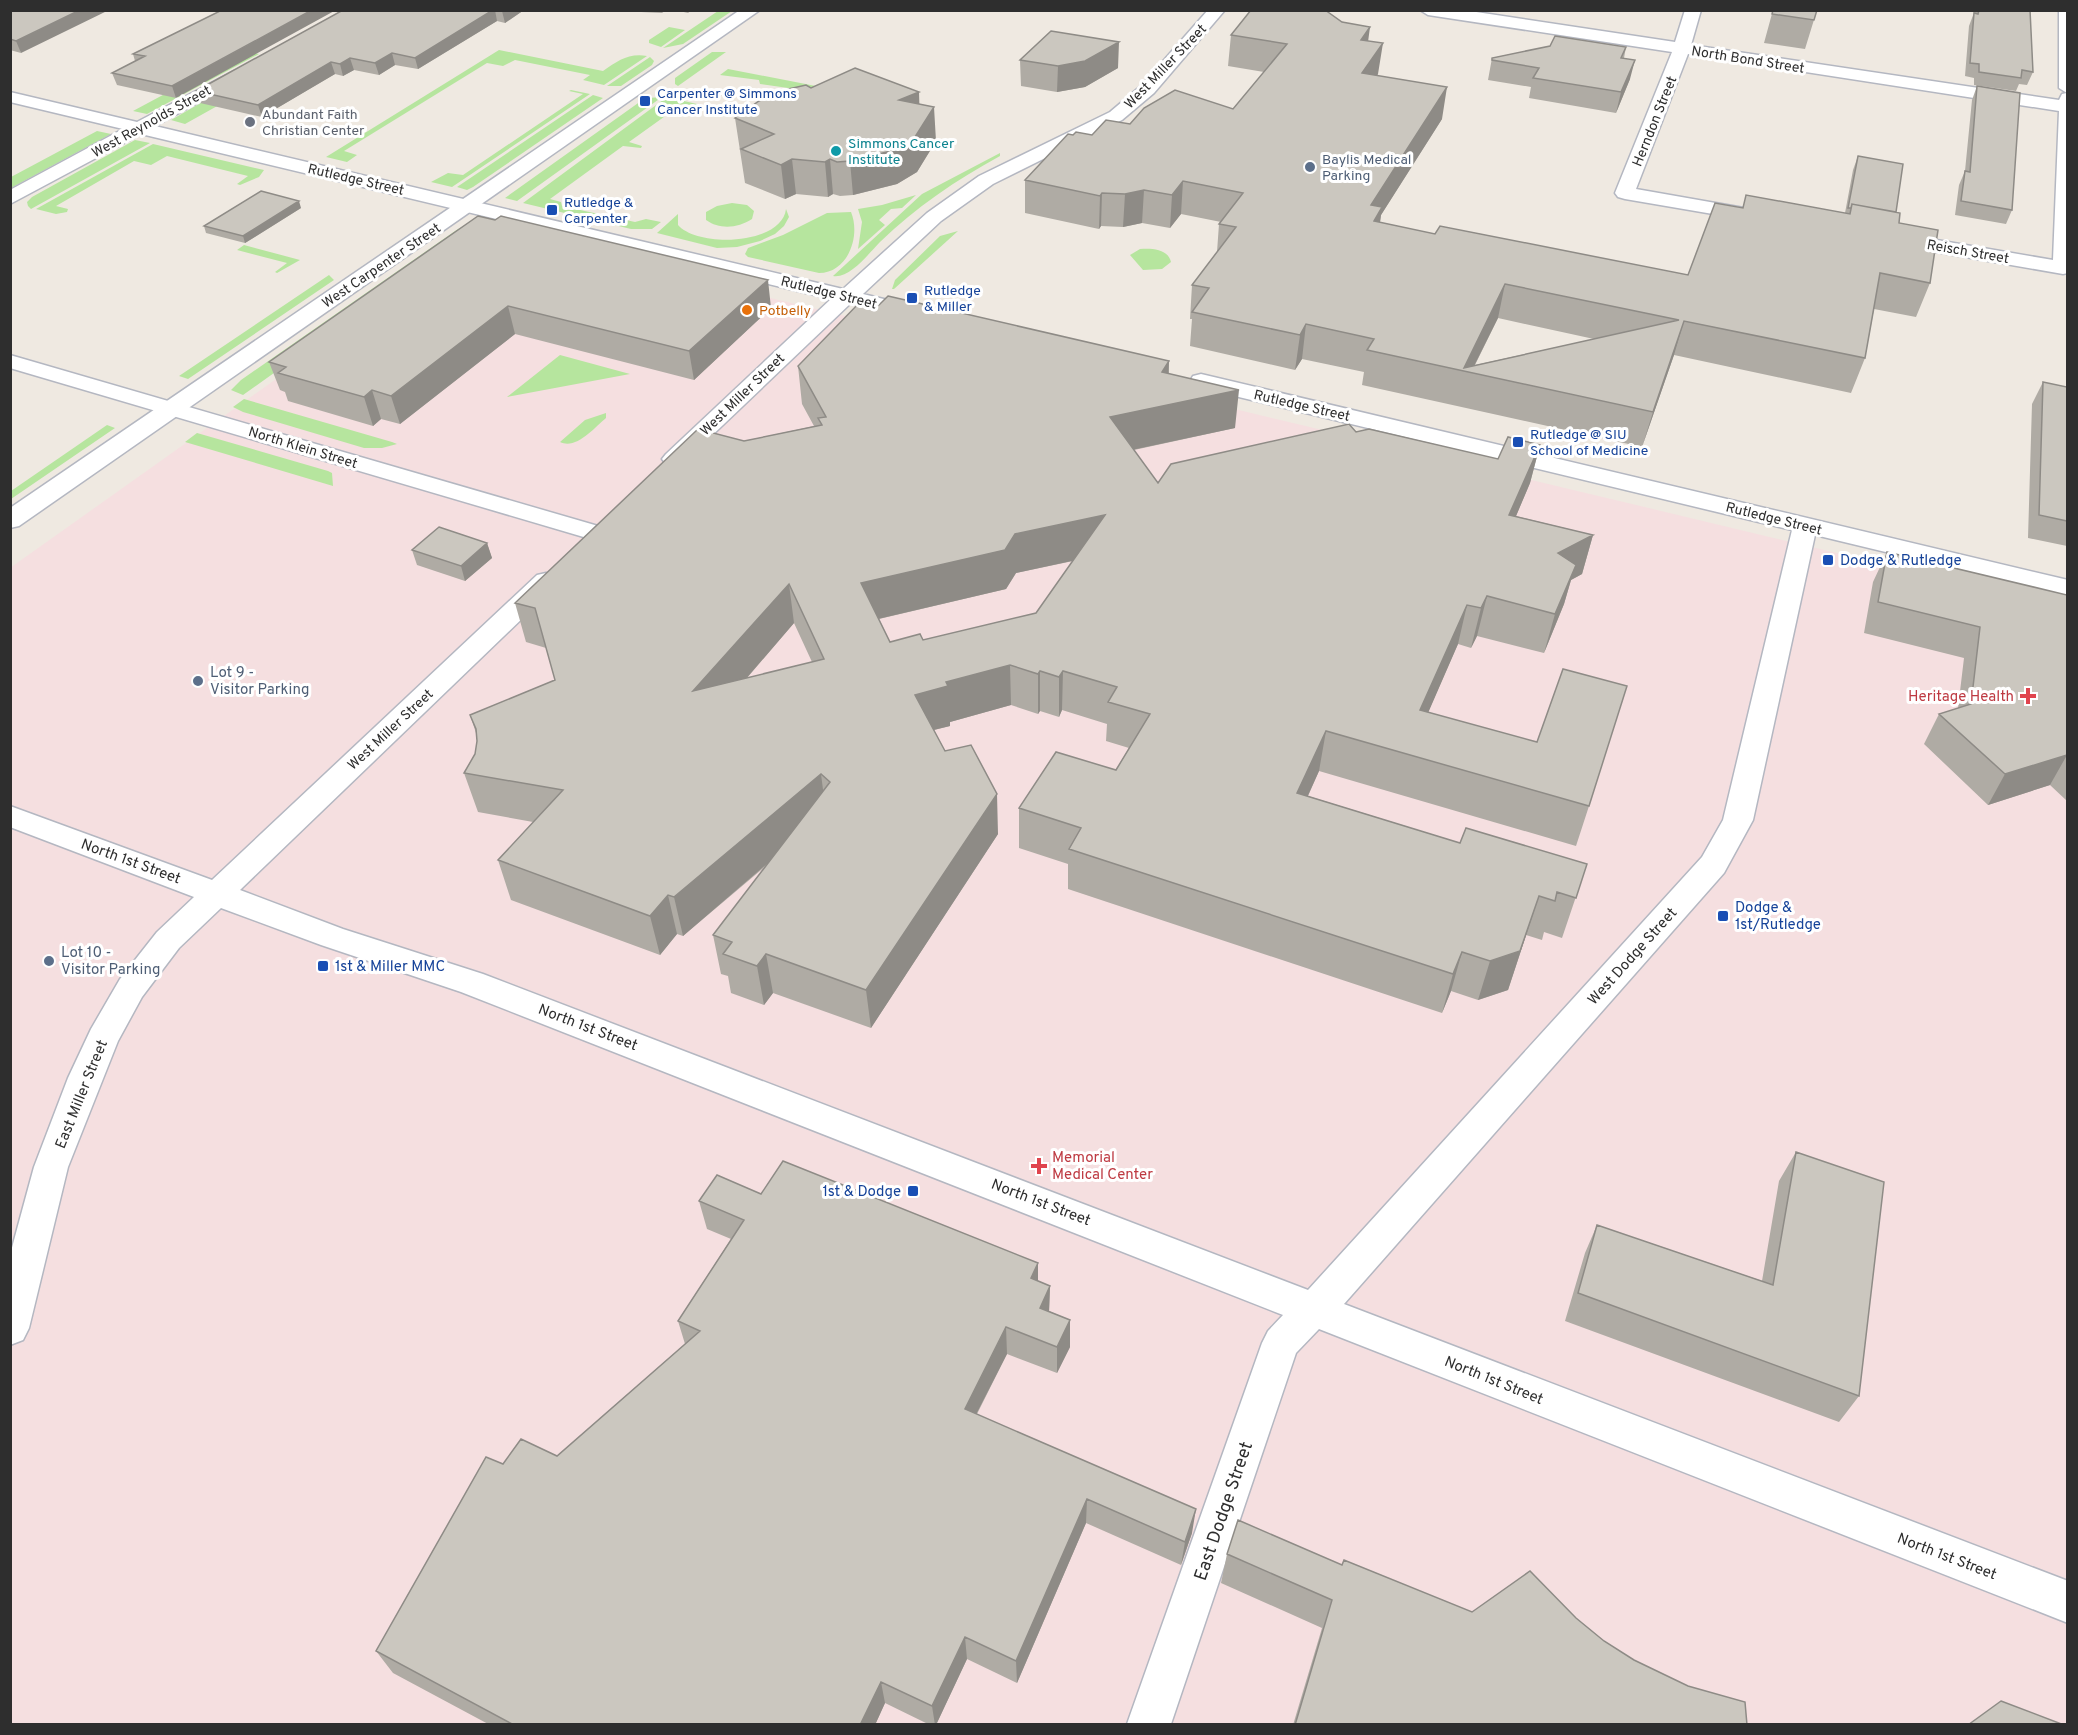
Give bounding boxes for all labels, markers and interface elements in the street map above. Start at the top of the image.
street label: West Miller Street [1121,21,1211,113]
street label: North Bond Street [1690,43,1806,78]
street label: Herndon Street [1629,74,1681,169]
street label: West Reynolds Street [89,83,214,162]
place label: Carpenter @ Simmons Cancer Institute [657,86,797,119]
marker: Carpenter @ Simmons Cancer Institute [638,94,652,108]
place label: Abundant Faith Christian Center [262,107,365,140]
marker: Abundant Faith Christian Center [243,115,257,129]
place label: Simmons Cancer Institute [848,136,955,169]
marker: Simmons Cancer Institute [829,144,843,158]
place label: Baylis Medical Parking [1322,152,1412,185]
marker: Baylis Medical Parking [1303,160,1317,174]
street label: Rutledge Street [306,161,406,200]
place label: Rutledge & Carpenter [564,195,634,228]
marker: Rutledge & Carpenter [545,203,559,217]
street label: West Carpenter Street [319,220,444,312]
street label: Reisch Street [1925,237,2010,268]
street label: Rutledge Street [779,273,878,314]
place label: Rutledge & Miller [924,283,981,316]
marker: Rutledge & Miller [905,291,919,305]
marker: Potbelly [740,303,754,317]
place label: Potbelly [759,303,811,320]
street label: West Miller Street [697,350,789,440]
street label: Rutledge Street [1252,387,1352,426]
street label: North Klein Street [246,424,359,473]
place label: Rutledge @ SIU School of Medicine [1530,427,1648,460]
marker: Rutledge @ SIU School of Medicine [1511,435,1525,449]
street label: Rutledge Street [1724,499,1823,540]
place label: Dodge & Rutledge [1840,552,1961,571]
marker: Dodge & Rutledge [1821,553,1835,567]
place label: Lot 9 - Visitor Parking [210,664,310,700]
marker: Lot 9 - Visitor Parking [191,674,205,688]
street label: West Miller Street [345,686,437,774]
marker: Heritage Health [2019,687,2037,705]
place label: Heritage Health [1908,688,2014,707]
street label: North 1st Street [78,836,183,889]
place label: Dodge & 1st/Rutledge [1735,899,1821,935]
street label: West Dodge Street [1584,904,1682,1010]
marker: Dodge & 1st/Rutledge [1716,909,1730,923]
place label: Lot 10 - Visitor Parking [61,944,161,980]
marker: Lot 10 - Visitor Parking [42,954,56,968]
place label: 1st & Miller MMC [335,958,445,977]
marker: 1st & Miller MMC [316,959,330,973]
street label: North 1st Street [535,1001,640,1056]
street label: East Miller Street [52,1037,113,1152]
place label: Memorial Medical Center [1052,1149,1153,1185]
marker: Memorial Medical Center [1030,1157,1048,1175]
street label: North 1st Street [988,1176,1093,1231]
place label: 1st & Dodge [822,1183,901,1202]
marker: 1st & Dodge [906,1184,920,1198]
street label: North 1st Street [1441,1353,1546,1410]
street label: East Dodge Street [1190,1439,1259,1584]
street label: North 1st Street [1894,1530,1999,1585]

